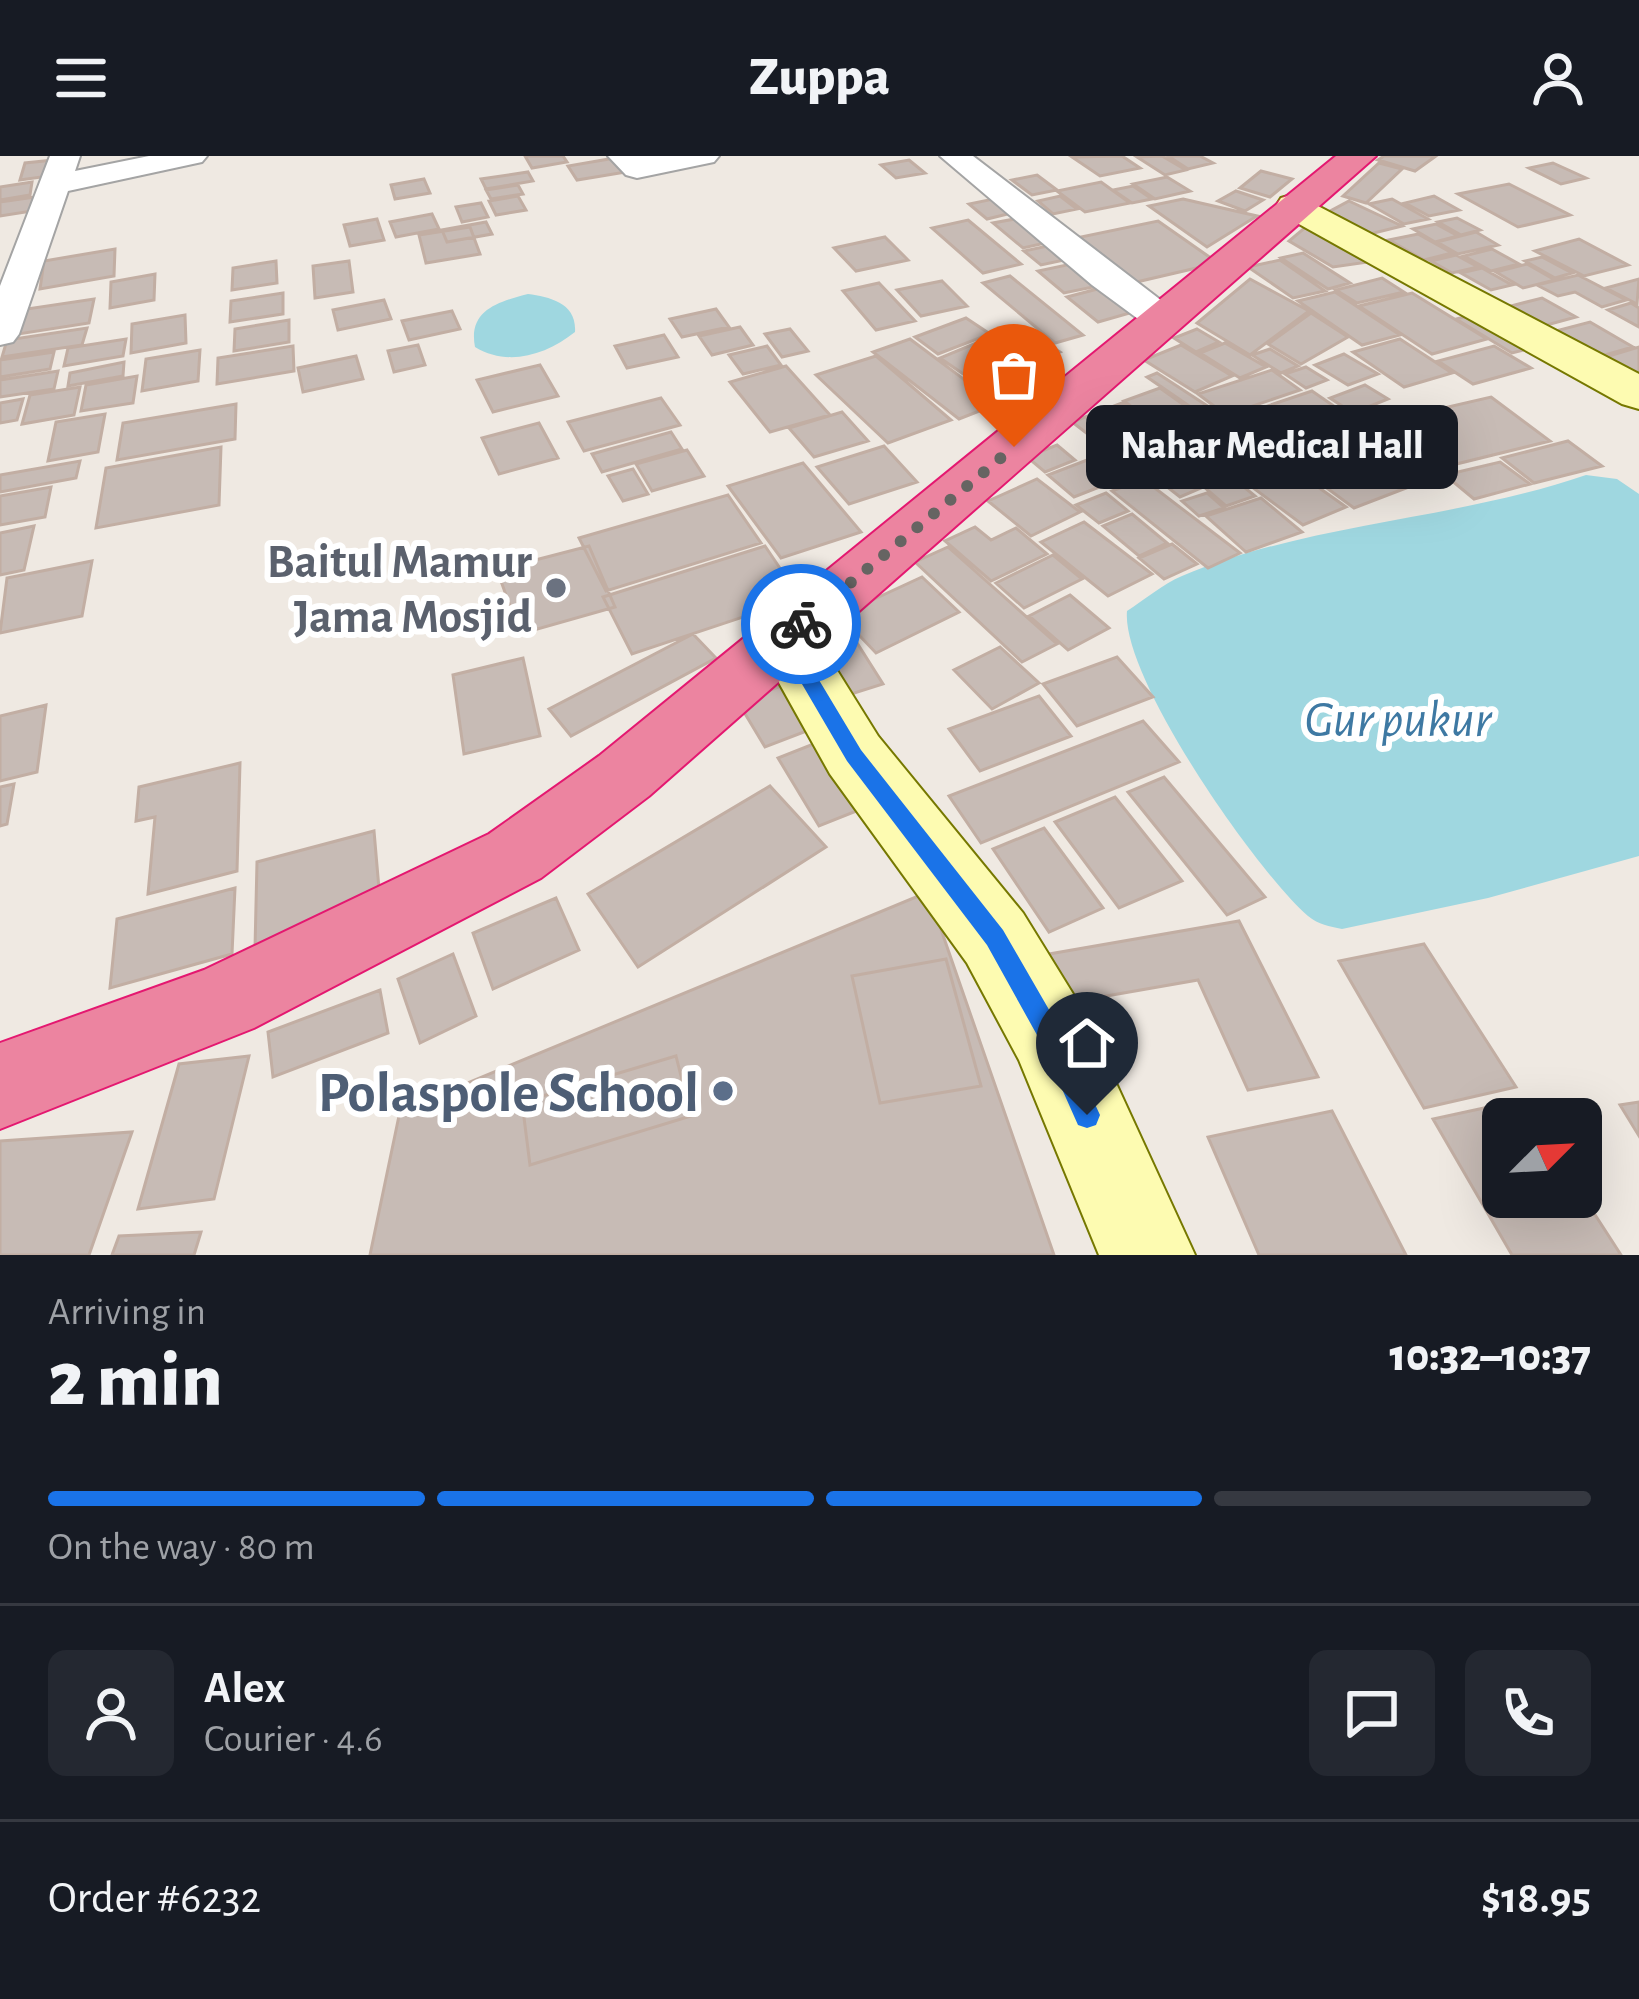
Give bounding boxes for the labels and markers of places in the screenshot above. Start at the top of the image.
pin [963,324,1065,447]
callout: Nahar Medical Hall [1086,405,1458,489]
place label: Baitul Mamur Jama Mosjid [267,539,532,642]
marker: Baitul Mamur Jama Mosjid [543,575,569,601]
pin [1036,992,1138,1115]
place label: Polaspole School [318,1065,699,1122]
marker: Polaspole School [710,1078,736,1104]

